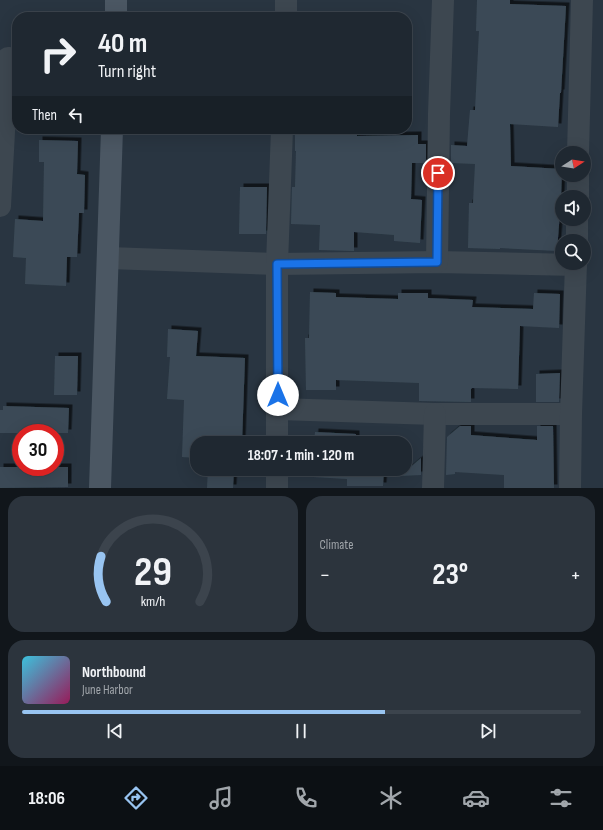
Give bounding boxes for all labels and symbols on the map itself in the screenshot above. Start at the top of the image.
north arrow [555,146,591,182]
pin [421,156,455,190]
position arrow [257,374,299,416]
speed limit sign: 30 [12,424,64,476]

